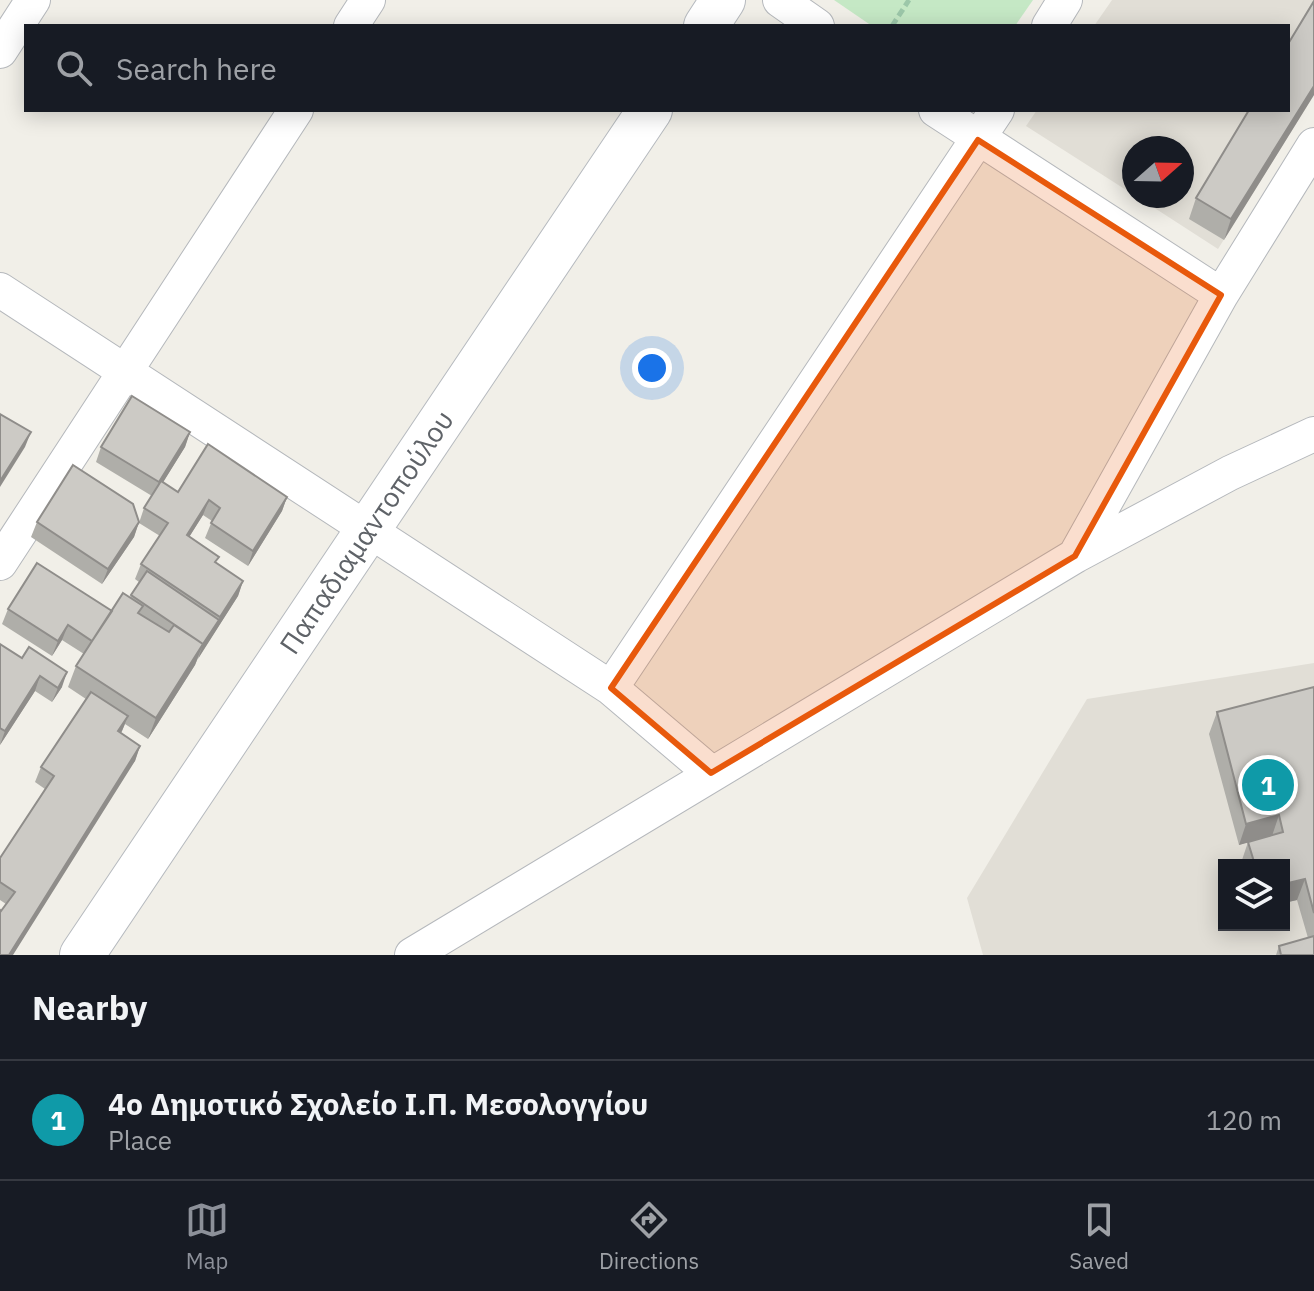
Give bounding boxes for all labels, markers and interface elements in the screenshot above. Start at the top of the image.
search box [24,24,1290,112]
icon: search [52,46,96,90]
text: Search here [116,49,277,88]
north arrow [1122,136,1194,208]
your location [632,348,672,388]
street label: Παπαδιαμαντοπούλου [271,403,461,661]
pin: 1 [1242,755,1294,815]
map controls [1218,859,1290,931]
button: layers [1218,859,1290,931]
text: Nearby [32,985,147,1029]
text: 4ο Δημοτικό Σχολείο Ι.Π. Μεσολογγίου [108,1084,648,1123]
text: 1 [50,1103,66,1137]
text: 120 m [1206,1103,1282,1137]
text: Place [108,1123,172,1157]
tab: Map [185,1198,229,1275]
tab: Directions [599,1198,699,1275]
tab: Saved [1069,1198,1129,1275]

